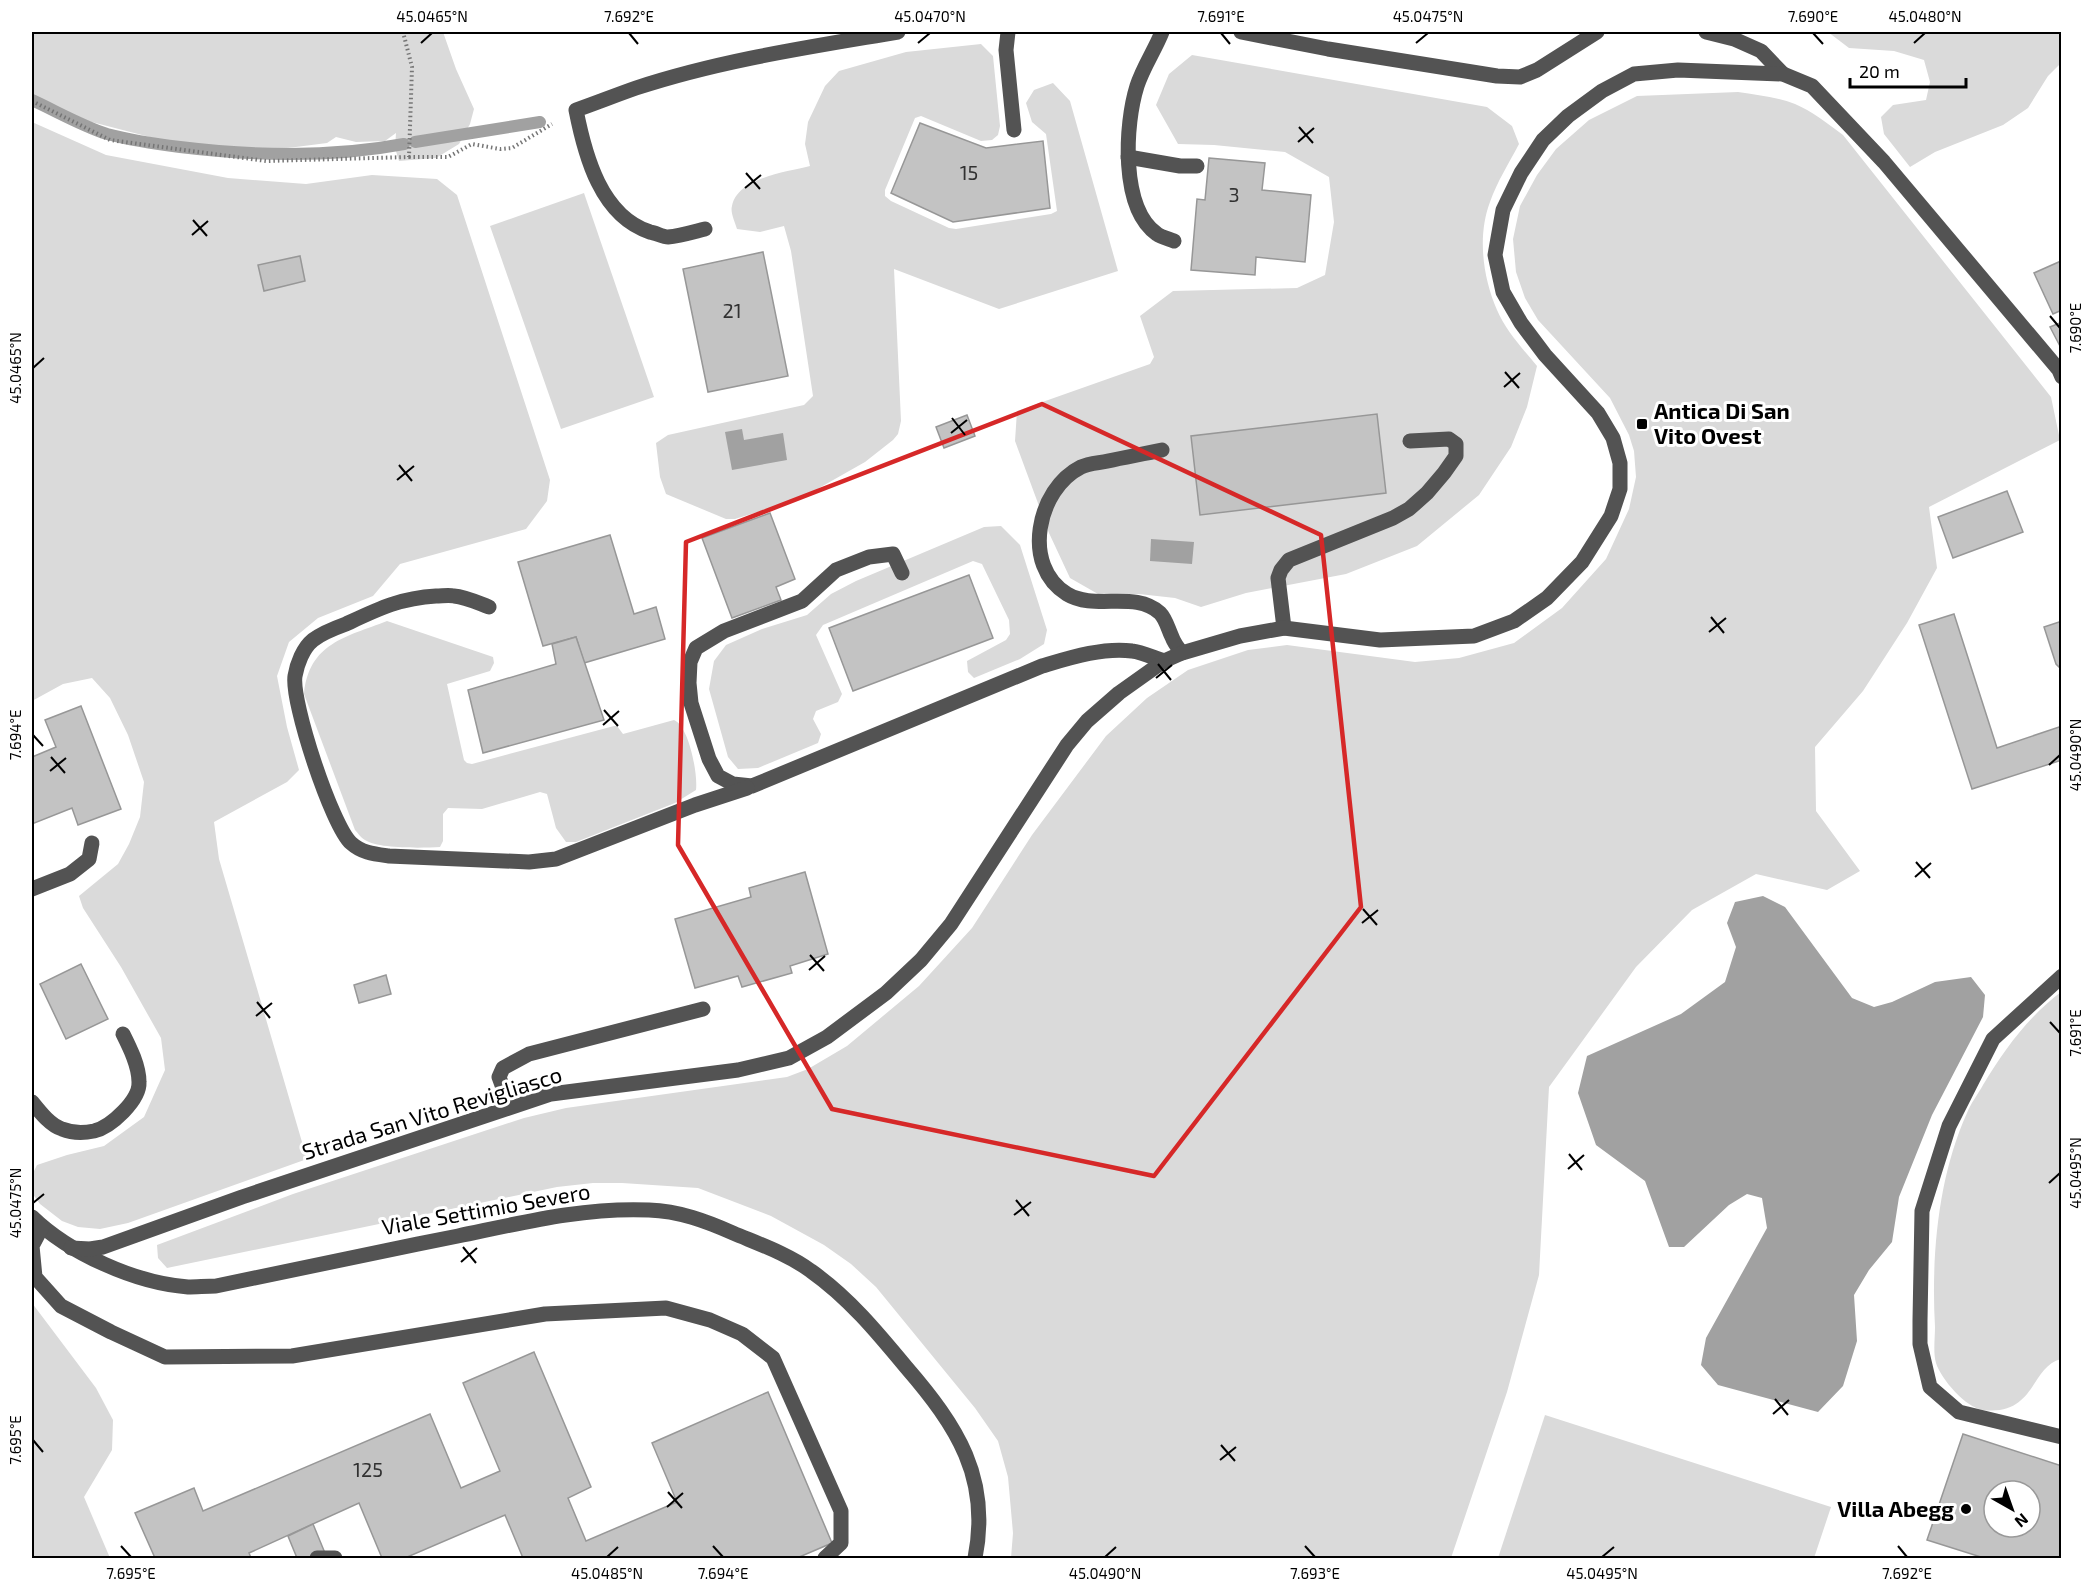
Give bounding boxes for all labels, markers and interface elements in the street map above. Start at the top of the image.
text: 45.0465°N [396,7,468,25]
text: 7.692°E [604,7,654,25]
text: 45.0470°N [894,7,966,25]
text: 7.691°E [1197,7,1245,25]
text: 45.0475°N [1393,7,1463,25]
text: 7.690°E [1788,7,1838,25]
text: 45.0480°N [1888,7,1962,25]
scale bar [1850,51,1966,89]
text: 20 m [1859,60,1900,82]
house number: 15 [960,160,978,184]
house number: 3 [1228,182,1240,206]
house number: 21 [722,298,742,322]
text: 7.690°E [2066,303,2084,353]
text: 45.0465°N [6,332,24,404]
place label: Antica Di San Vito Ovest [1654,397,1790,448]
marker: Antica Di San Vito Ovest [1635,417,1649,431]
text: 7.694°E [6,710,24,760]
text: 45.0490°N [2066,719,2084,791]
text: 7.691°E [2066,1009,2084,1057]
street label: Strada San Vito Revigliasco [299,1060,565,1164]
text: 45.0495°N [2066,1137,2084,1209]
text: 45.0475°N [6,1168,24,1238]
street label: Viale Settimio Severo [380,1177,592,1239]
text: 7.695°E [6,1415,24,1465]
house number: 125 [353,1457,383,1481]
north arrow [1982,1479,2042,1539]
place label: Villa Abegg [1837,1495,1954,1521]
marker: Villa Abegg [1959,1502,1973,1516]
text: N [2011,1510,2032,1532]
text: 7.695°E [106,1564,156,1582]
text: 45.0485°N [571,1564,643,1582]
text: 7.694°E [698,1564,748,1582]
text: 45.0490°N [1069,1564,1141,1582]
text: 7.693°E [1290,1564,1340,1582]
text: 45.0495°N [1566,1564,1638,1582]
text: 7.692°E [1882,1564,1932,1582]

